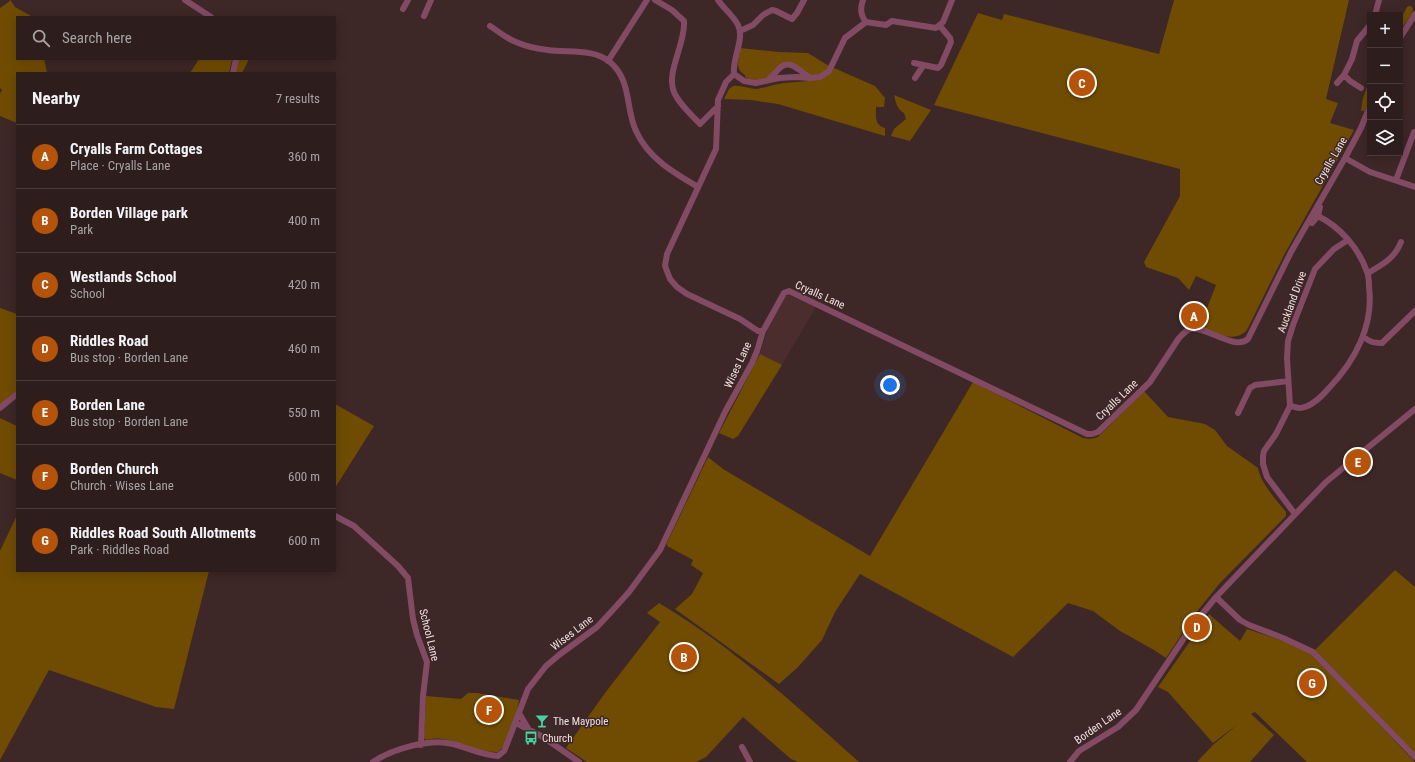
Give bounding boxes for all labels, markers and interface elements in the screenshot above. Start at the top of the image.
map controls [1367,12,1403,156]
button: + [1367,12,1403,48]
search box [16,16,336,60]
icon: search [30,27,52,49]
text: Search here [62,29,132,47]
button: − [1367,48,1403,84]
pin: C [1069,68,1095,98]
button: locate [1367,84,1403,120]
text: Nearby [32,88,80,108]
text: 7 results [276,91,320,106]
button: layers [1367,120,1403,156]
street label: Cryalls Lane [1312,135,1350,187]
text: Cryalls Farm Cottages [70,140,202,158]
text: A [41,149,49,164]
text: 360 m [288,149,320,164]
text: Place · Cryalls Lane [70,158,170,173]
text: Borden Village park [70,204,188,222]
text: B [41,213,49,228]
text: 400 m [288,213,320,228]
text: Park [70,222,93,237]
text: Westlands School [70,268,177,286]
street label: Auckland Drive [1275,269,1309,335]
text: C [41,277,49,292]
text: 420 m [288,277,320,292]
street label: Cryalls Lane [793,278,847,312]
text: School [70,286,105,301]
pin: A [1181,301,1207,331]
text: Riddles Road [70,332,148,350]
street label: Wises Lane [722,340,754,390]
text: D [41,341,49,356]
text: 460 m [288,341,320,356]
text: Bus stop · Borden Lane [70,350,188,365]
your location [880,375,900,395]
street label: Cryalls Lane [1093,377,1141,423]
text: Borden Lane [70,396,145,414]
text: E [42,405,48,420]
text: 550 m [288,405,320,420]
text: Bus stop · Borden Lane [70,414,188,429]
pin: E [1345,447,1371,477]
text: Borden Church [70,460,159,478]
text: F [42,469,48,484]
text: 600 m [288,469,320,484]
text: Church · Wises Lane [70,478,174,493]
text: Riddles Road South Allotments [70,524,256,542]
text: G [41,533,49,548]
text: 600 m [288,533,320,548]
text: Park · Riddles Road [70,542,169,557]
street label: School Lane [416,608,442,662]
pin: D [1184,612,1210,642]
street label: Wises Lane [548,613,596,653]
pin: B [671,642,697,672]
pin: G [1299,668,1325,698]
pin: F [476,695,502,725]
street label: Borden Lane [1072,705,1124,747]
bar icon: The Maypole [534,713,550,729]
place label: The Maypole [553,715,608,728]
bus stop icon: Church [523,730,539,746]
place label: Church [542,732,573,745]

